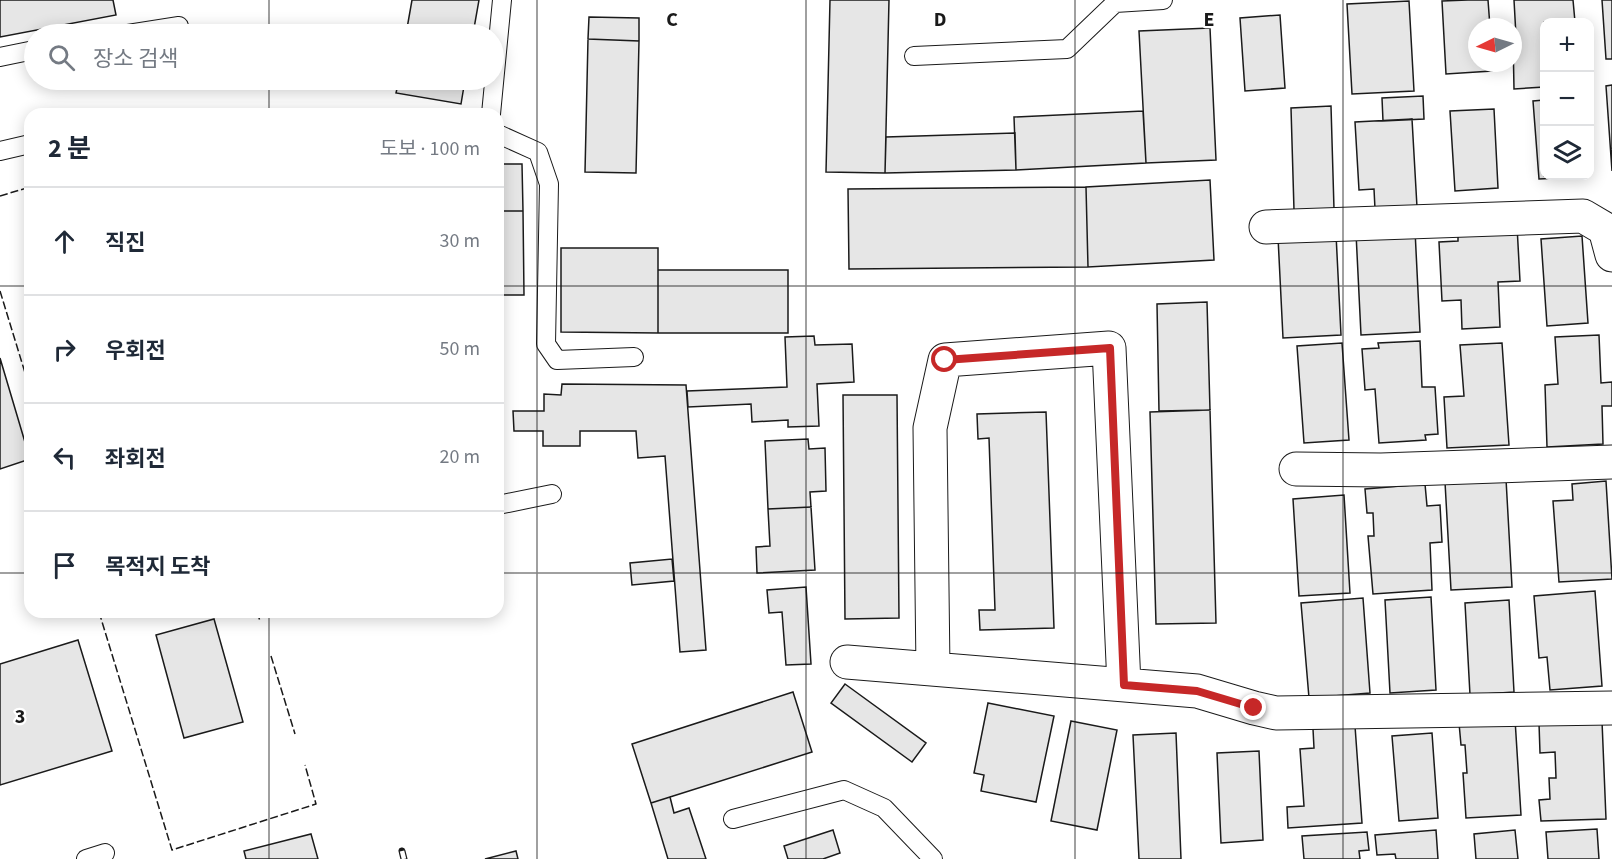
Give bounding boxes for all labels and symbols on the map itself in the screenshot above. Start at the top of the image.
text: C [666,6,678,34]
text: D [934,6,946,34]
text: E [1204,6,1214,34]
north arrow [1468,18,1522,72]
route start [931,346,957,372]
route end [1240,694,1266,720]
text: 3 [15,703,25,731]

